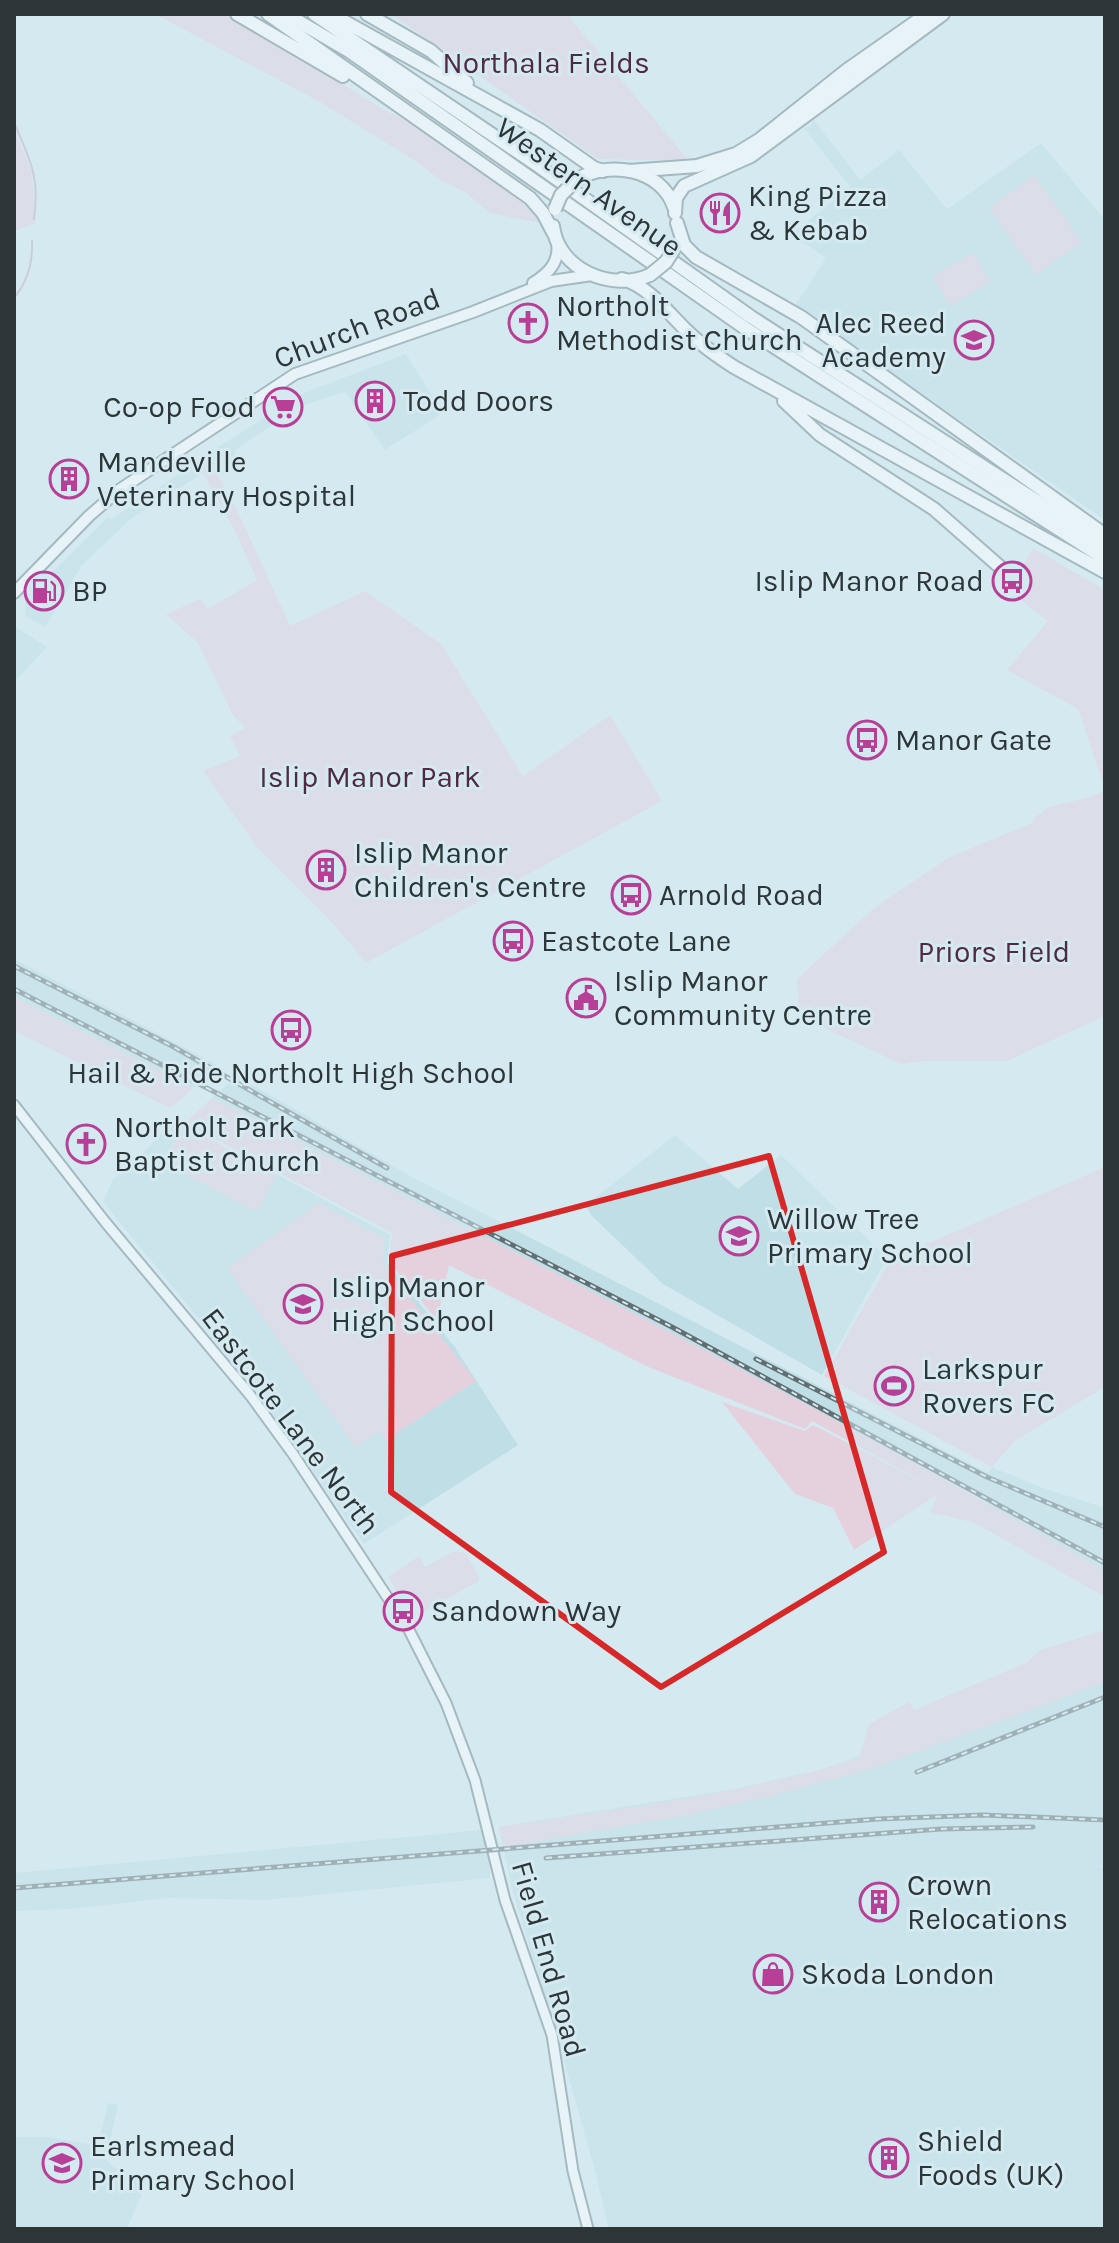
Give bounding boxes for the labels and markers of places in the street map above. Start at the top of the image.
place label: King Pizza & Kebab [748,178,888,248]
restaurant icon: King Pizza & Kebab [699,192,741,234]
place label: Northolt Methodist Church [556,288,803,358]
church icon: Northolt Methodist Church [507,302,549,344]
place label: Alec Reed Academy [815,305,946,375]
school or university icon: Alec Reed Academy [953,319,995,361]
building icon: Todd Doors [354,380,396,422]
place label: Todd Doors [403,383,554,419]
supermarket icon: Co-op Food [262,386,304,428]
place label: Co-op Food [103,389,255,425]
place label: Mandeville Veterinary Hospital [97,444,356,514]
building icon: Mandeville Veterinary Hospital [48,458,90,500]
bus stop icon: Islip Manor Road [991,560,1033,602]
place label: Islip Manor Road [754,563,984,599]
fuel station icon: BP [23,570,65,612]
place label: BP [72,573,107,609]
bus stop icon: Manor Gate [846,719,888,761]
place label: Manor Gate [895,722,1052,758]
place label: Islip Manor Children's Centre [354,835,586,905]
building icon: Islip Manor Children's Centre [305,849,347,891]
bus stop icon: Arnold Road [610,874,652,916]
place label: Arnold Road [659,877,824,913]
bus stop icon: Eastcote Lane [492,920,534,962]
place label: Eastcote Lane [541,923,731,959]
place label: Islip Manor Community Centre [614,963,872,1033]
public building icon: Islip Manor Community Centre [565,977,607,1019]
bus stop icon: Hail & Ride Northolt High School [270,1009,312,1051]
place label: Hail & Ride Northolt High School [67,1055,515,1091]
place label: Northolt Park Baptist Church [114,1109,320,1179]
church icon: Northolt Park Baptist Church [65,1123,107,1165]
place label: Willow Tree Primary School [767,1201,973,1271]
school or university icon: Willow Tree Primary School [718,1215,760,1257]
place label: Islip Manor High School [331,1269,495,1339]
school or university icon: Islip Manor High School [282,1283,324,1325]
place label: Larkspur Rovers FC [922,1351,1055,1421]
sports icon: Larkspur Rovers FC [873,1365,915,1407]
bus stop icon: Sandown Way [382,1590,424,1632]
place label: Sandown Way [431,1593,621,1629]
place label: Crown Relocations [907,1867,1068,1937]
building icon: Crown Relocations [858,1881,900,1923]
shop icon: Skoda London [752,1953,794,1995]
place label: Skoda London [801,1956,995,1992]
place label: Shield Foods (UK) [917,2123,1064,2193]
place label: Earlsmead Primary School [90,2128,296,2198]
building icon: Shield Foods (UK) [868,2137,910,2179]
school or university icon: Earlsmead Primary School [41,2142,83,2184]

